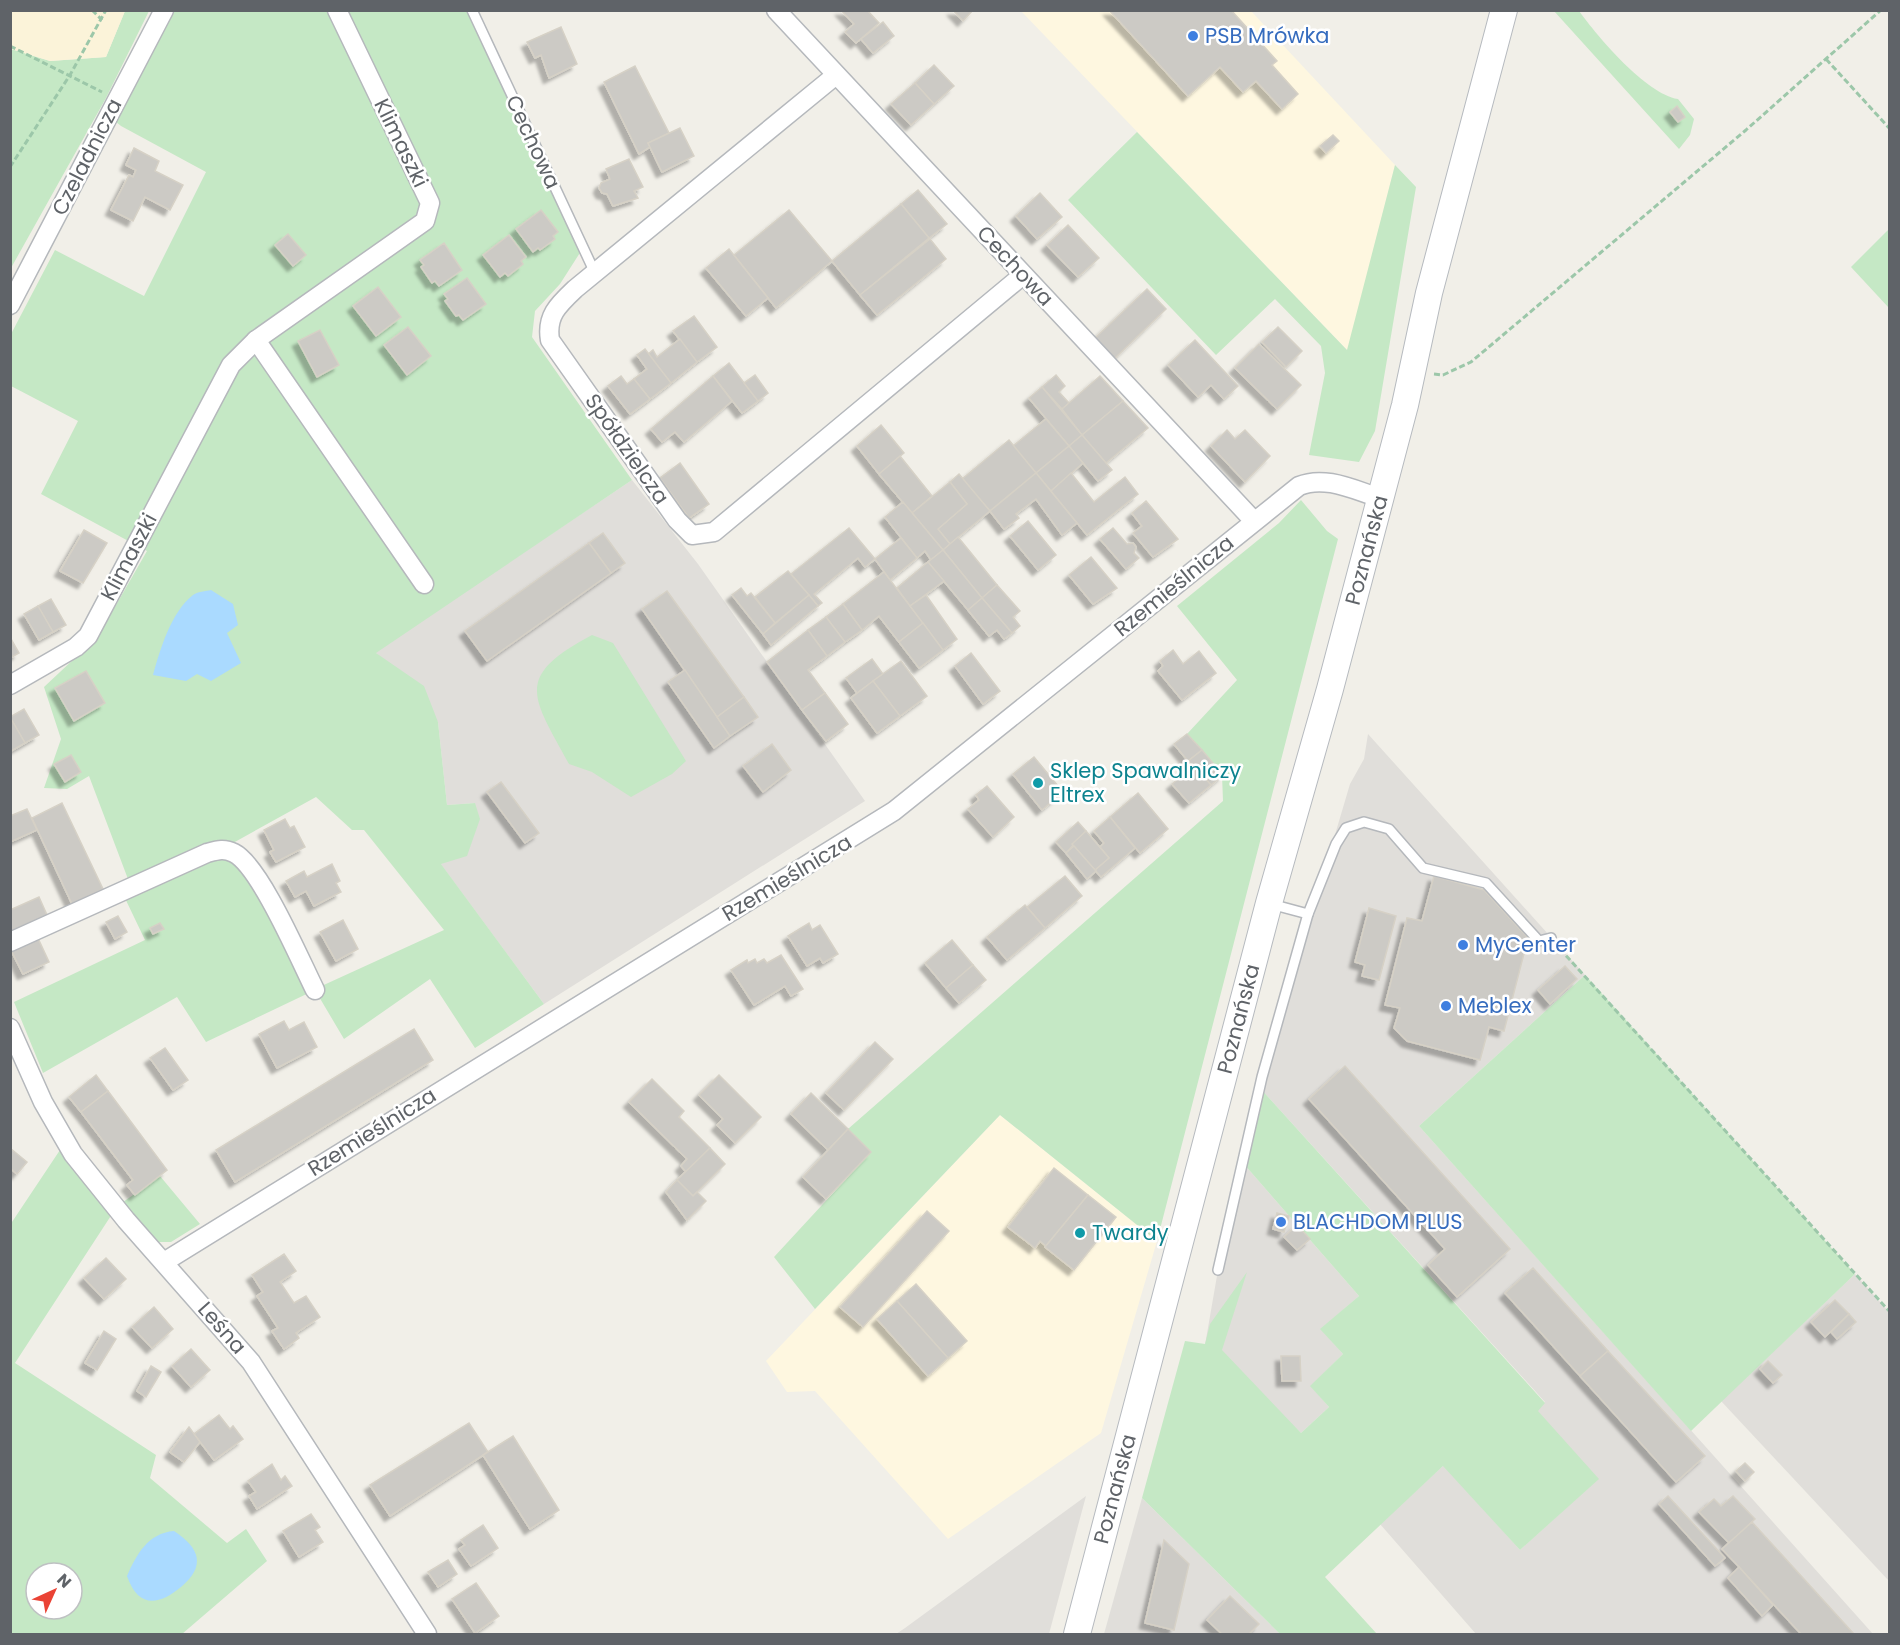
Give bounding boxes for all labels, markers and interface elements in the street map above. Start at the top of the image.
place label: PSB Mrówka [1205,21,1330,50]
marker: PSB Mrówka [1186,29,1200,43]
street label: Cechowa [499,90,568,193]
street label: Czeladnicza [45,93,128,220]
street label: Klimaszki [368,94,435,192]
street label: Cechowa [971,219,1060,312]
street label: Spółdzielcza [579,388,676,510]
street label: Poznańska [1338,492,1395,608]
street label: Klimaszki [93,508,164,606]
street label: Rzemieślnicza [1108,528,1240,643]
place label: Sklep Spawalniczy Eltrex [1050,756,1241,809]
marker: Sklep Spawalniczy Eltrex [1031,776,1045,790]
street label: Rzemieślnicza [717,827,857,928]
place label: MyCenter [1475,930,1576,959]
marker: MyCenter [1456,938,1470,952]
street label: Poznańska [1210,961,1266,1077]
place label: Meblex [1458,991,1532,1020]
marker: Meblex [1439,999,1453,1013]
street label: Rzemieślnicza [302,1080,441,1183]
place label: BLACHDOM PLUS [1293,1207,1463,1236]
marker: BLACHDOM PLUS [1274,1215,1288,1229]
place label: Twardy [1092,1218,1169,1247]
marker: Twardy [1073,1226,1087,1240]
street label: Leśna [192,1295,253,1360]
street label: Poznańska [1086,1431,1143,1547]
north arrow [24,1561,84,1621]
text: N [52,1568,77,1593]

